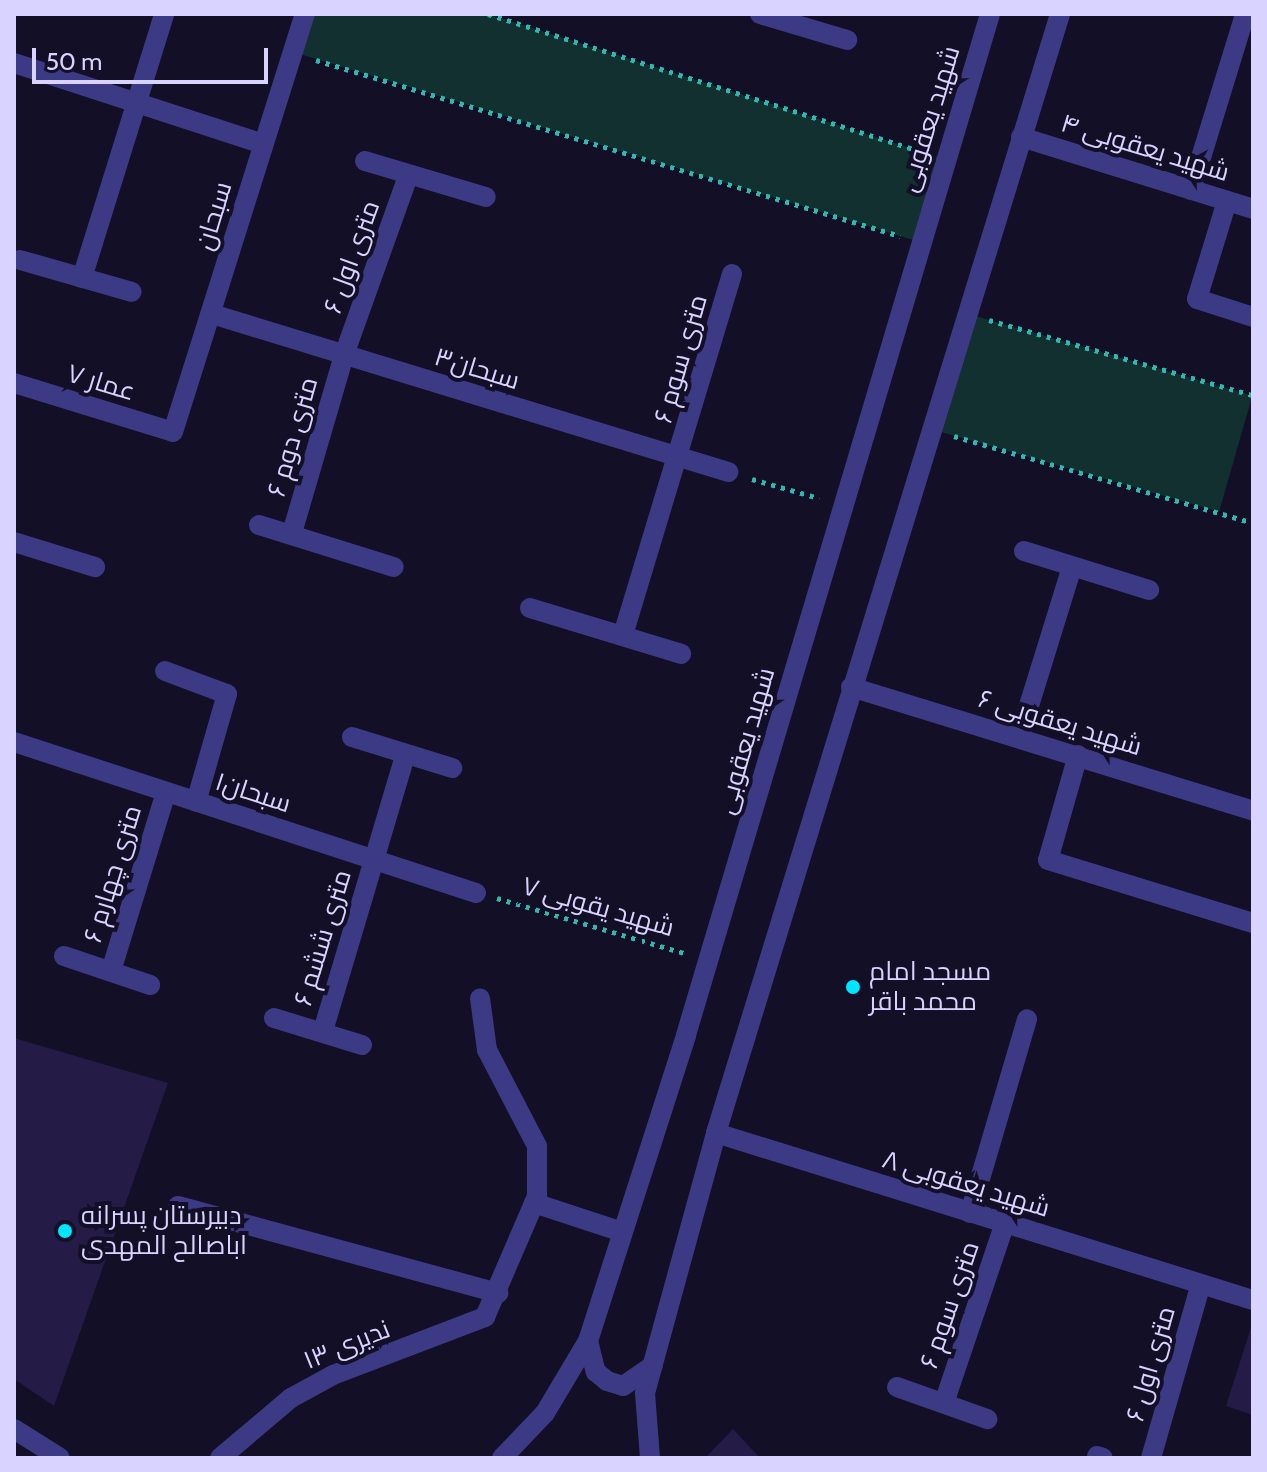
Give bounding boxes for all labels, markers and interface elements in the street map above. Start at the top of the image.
scale bar [36,32,272,82]
street label: شهید یعقوبی [893,42,967,196]
text: 50 m [46,47,102,76]
street label: شهید یعقوبی ۴ [1057,108,1233,188]
street label: سبحان [189,178,239,254]
street label: ۶ متری اول [317,196,387,318]
street label: ۶ متری سوم [648,291,714,427]
street label: سبحان۳ [431,341,523,397]
street label: عمار ۷ [63,358,139,408]
street label: ۶ متری دوم [261,374,325,500]
street label: شهید یعقوبی [710,664,782,818]
street label: شهید یعقوبی ۶ [974,683,1146,763]
street label: سبحان۱ [211,766,295,820]
street label: ۶ متری چهارم [77,802,149,946]
street label: ۶ متری ششم [288,866,358,1010]
street label: شهید یقوبی ۷ [518,870,678,944]
place label: مسجد امام محمد باقر [869,956,991,1018]
marker: مسجد امام محمد باقر [844,978,862,996]
street label: شهید یعقوبی ۸ [879,1144,1053,1224]
place label: دبیرستان پسرانه اباصالح المهدی [81,1200,247,1262]
marker: دبیرستان پسرانه اباصالح المهدی [56,1222,74,1240]
street label: ۶ متری سوم [914,1237,986,1373]
street label: ۶ متری اول [1120,1303,1182,1425]
street label: ندیری ۱۳ [299,1314,395,1376]

